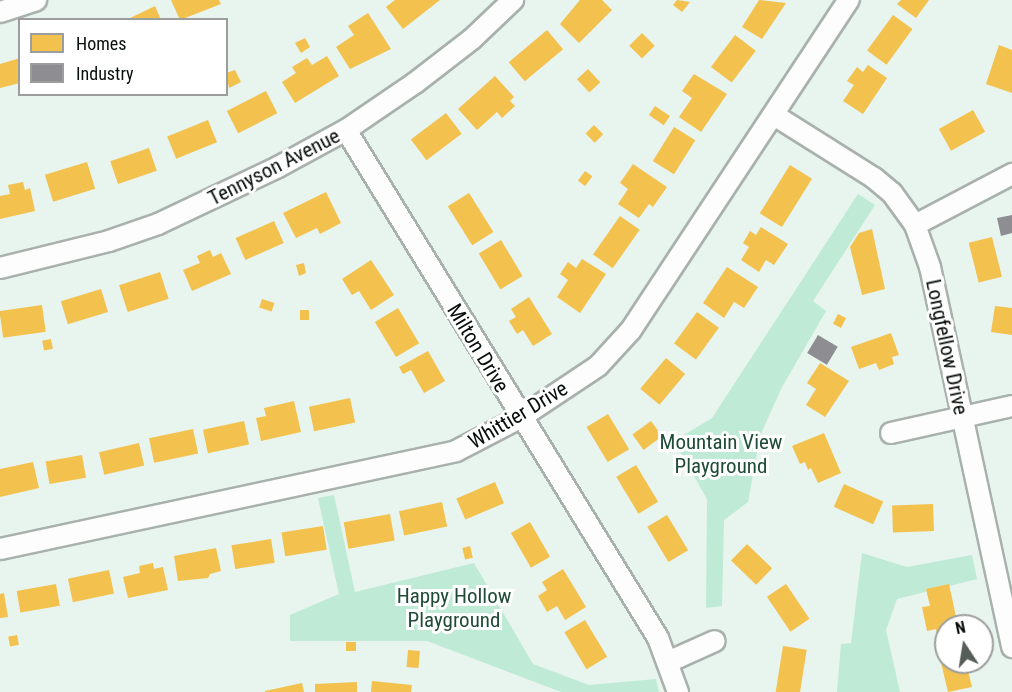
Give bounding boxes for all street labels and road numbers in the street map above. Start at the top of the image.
street label: Tennyson Avenue [204,123,344,211]
street label: Longfellow Drive [920,277,974,417]
street label: Milton Drive [442,299,514,397]
street label: Whittier Drive [464,376,572,454]

